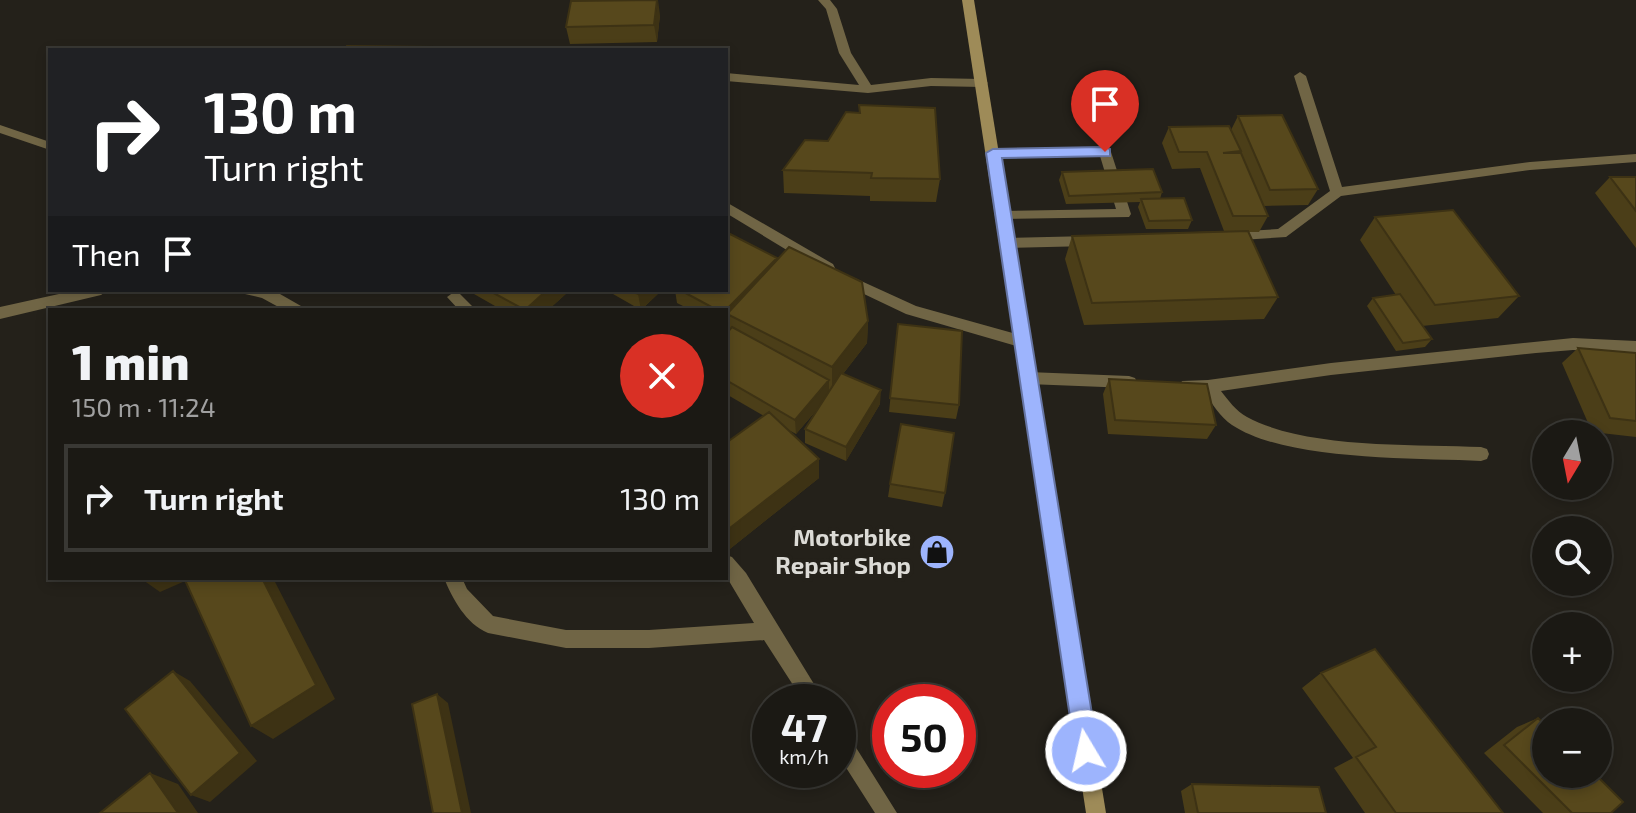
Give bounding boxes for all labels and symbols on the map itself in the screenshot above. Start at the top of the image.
pin [1071,70,1139,152]
north arrow [1532,420,1612,500]
place label: Motorbike Repair Shop [775,522,911,579]
shop icon: Motorbike Repair Shop [918,533,956,571]
speed limit sign: 50 [872,684,976,788]
position arrow [1044,709,1128,793]

